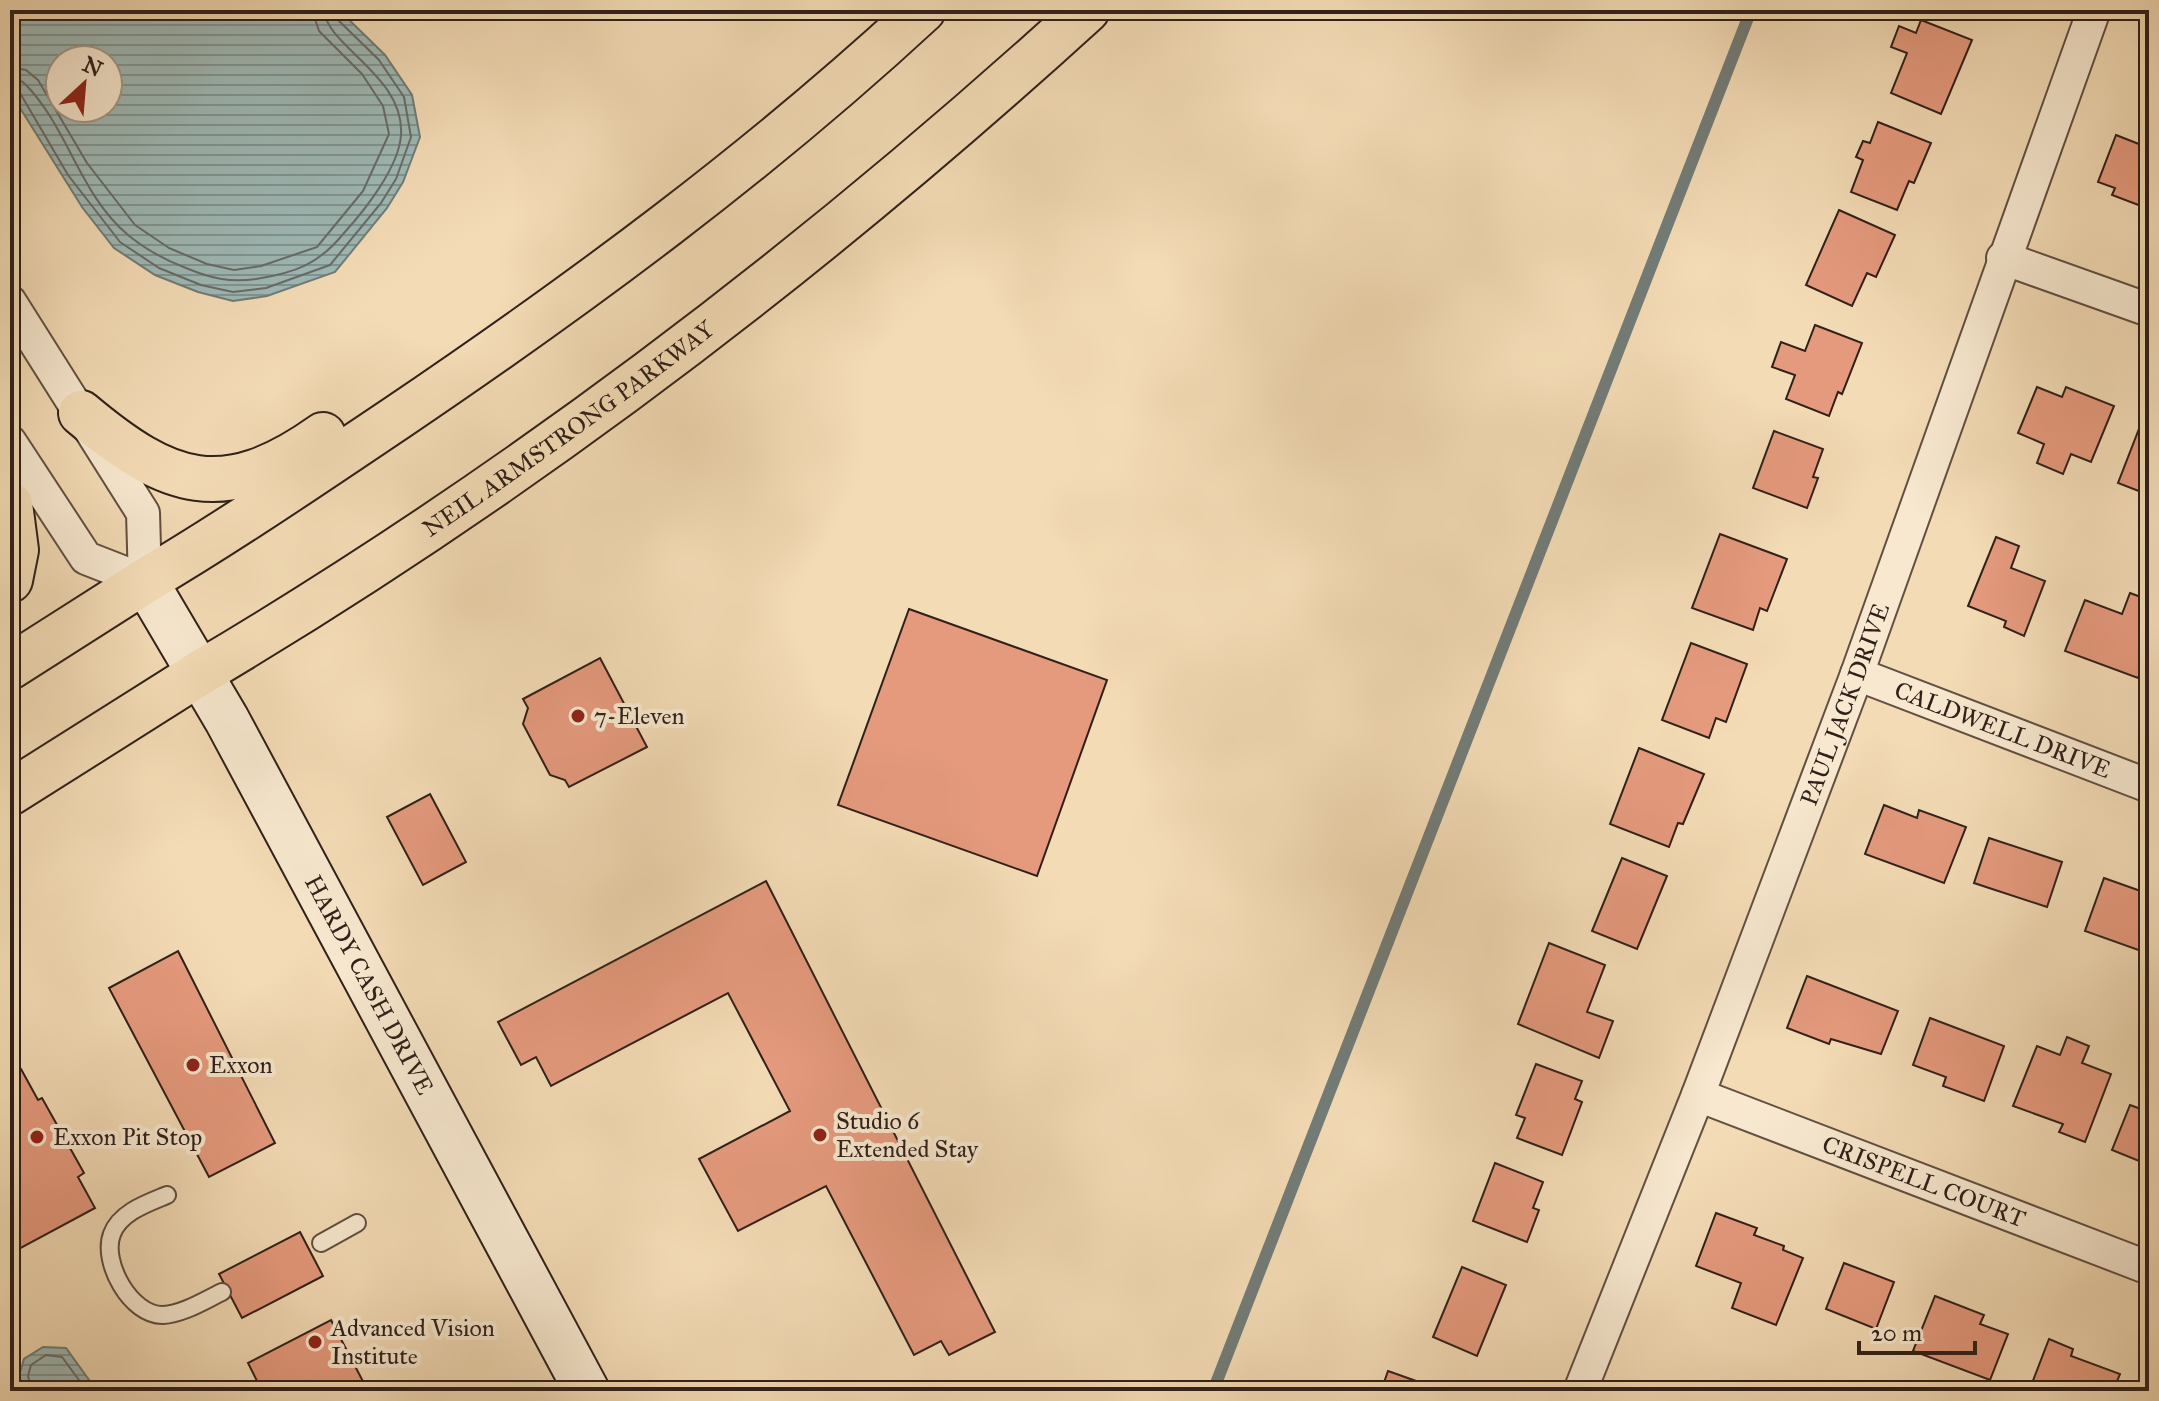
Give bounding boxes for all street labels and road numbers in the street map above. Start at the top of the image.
street label: NEIL ARMSTRONG PARKWAY [417,314,720,544]
street label: PAUL JACK DRIVE [1794,599,1896,810]
street label: CALDWELL DRIVE [1890,675,2115,785]
street label: HARDY CASH DRIVE [298,870,440,1100]
street label: CRISPELL COURT [1818,1129,2030,1234]

